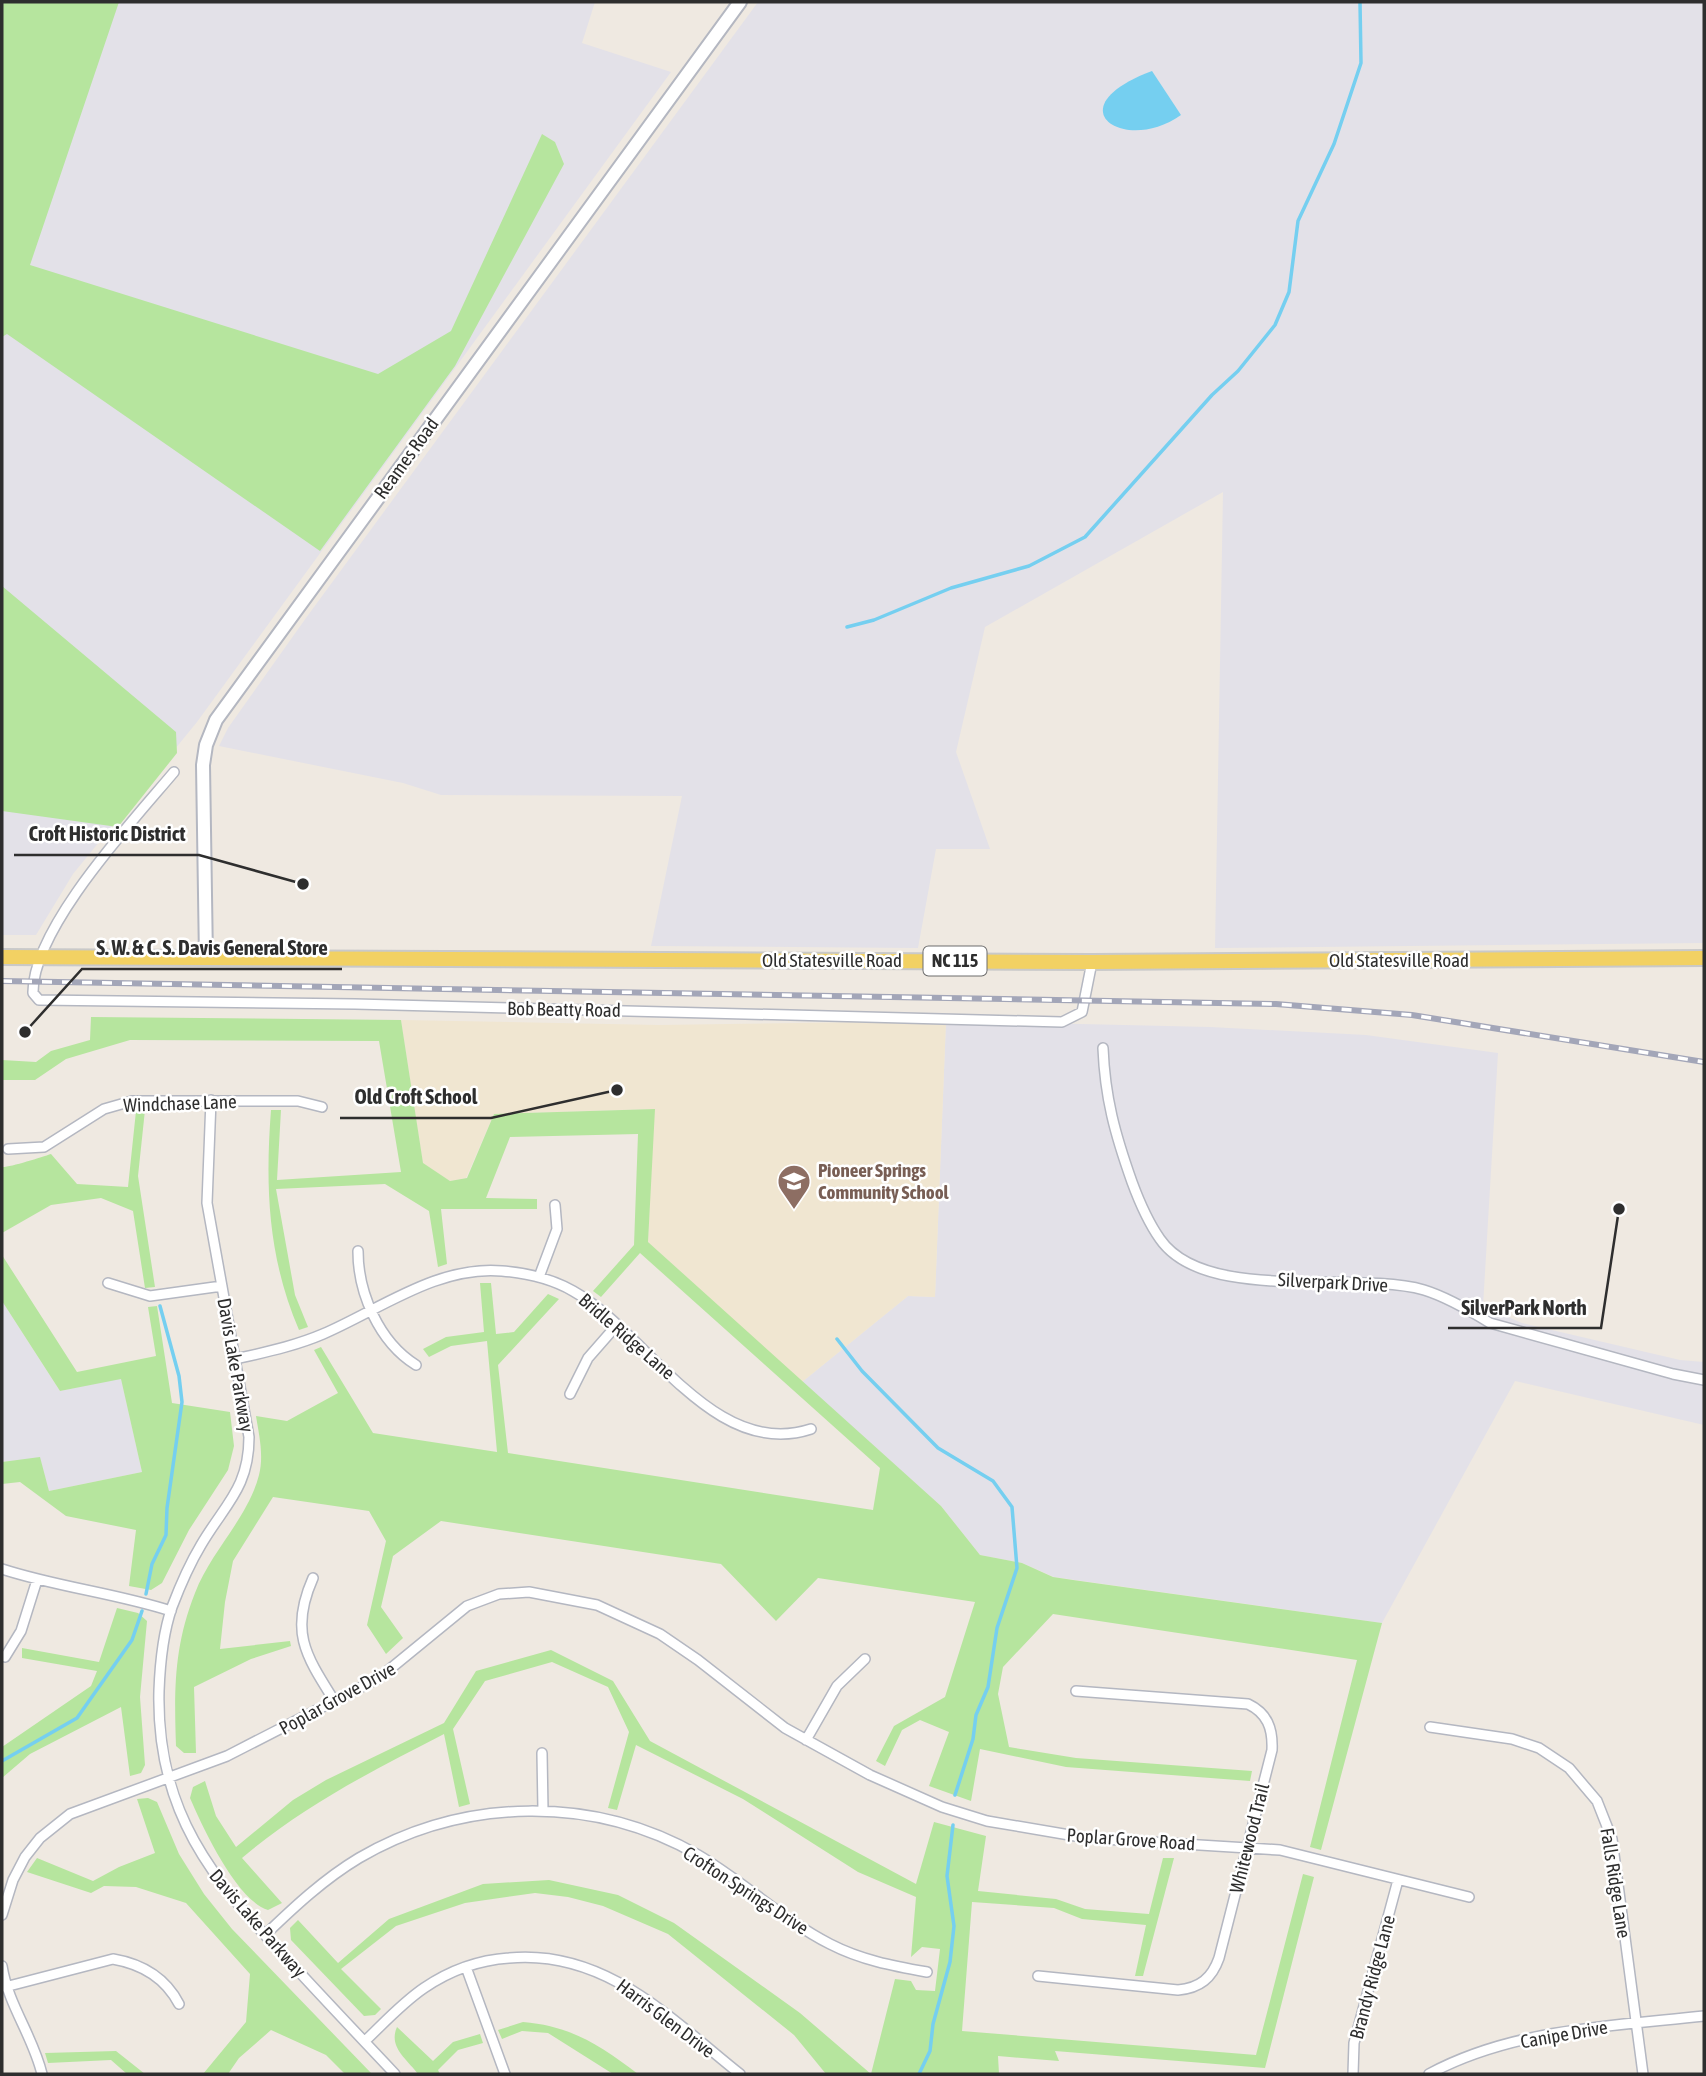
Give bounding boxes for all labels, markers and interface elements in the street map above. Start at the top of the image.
street label: Reames Road [369,413,443,503]
callout: Croft Historic District [14,813,199,855]
text: Croft Historic District [29,821,185,845]
callout: S. W. & C. S. Davis General Store [82,927,342,969]
text: S. W. & C. S. Davis General Store [96,935,328,959]
road number: NC 115 [923,946,986,976]
street label: Old Statesville Road [762,949,902,971]
street label: Old Statesville Road [1329,949,1469,971]
street label: Bob Beatty Road [507,997,621,1021]
callout: Old Croft School [340,1076,491,1118]
text: Old Croft School [355,1084,478,1108]
street label: Windchase Lane [123,1090,237,1116]
place label: Pioneer Springs Community School [818,1159,950,1203]
school or university icon: Pioneer Springs Community School [775,1162,813,1211]
street label: Silverpark Drive [1277,1268,1389,1296]
callout: SilverPark North [1448,1286,1601,1328]
street label: Bridle Ridge Lane [575,1288,679,1384]
text: SilverPark North [1461,1295,1587,1319]
street label: Davis Lake Parkway [213,1296,259,1434]
street label: Poplar Grove Drive [275,1657,399,1739]
street label: Whitewood Trail [1225,1781,1273,1895]
street label: Poplar Grove Road [1066,1824,1196,1854]
street label: Falls Ridge Lane [1596,1826,1636,1940]
street label: Crofton Springs Drive [679,1841,813,1939]
street label: Davis Lake Parkway [205,1864,311,1982]
street label: Brandy Ridge Lane [1345,1912,1399,2042]
street label: Harris Glen Drive [613,1974,719,2062]
street label: Canipe Drive [1519,2016,1609,2052]

